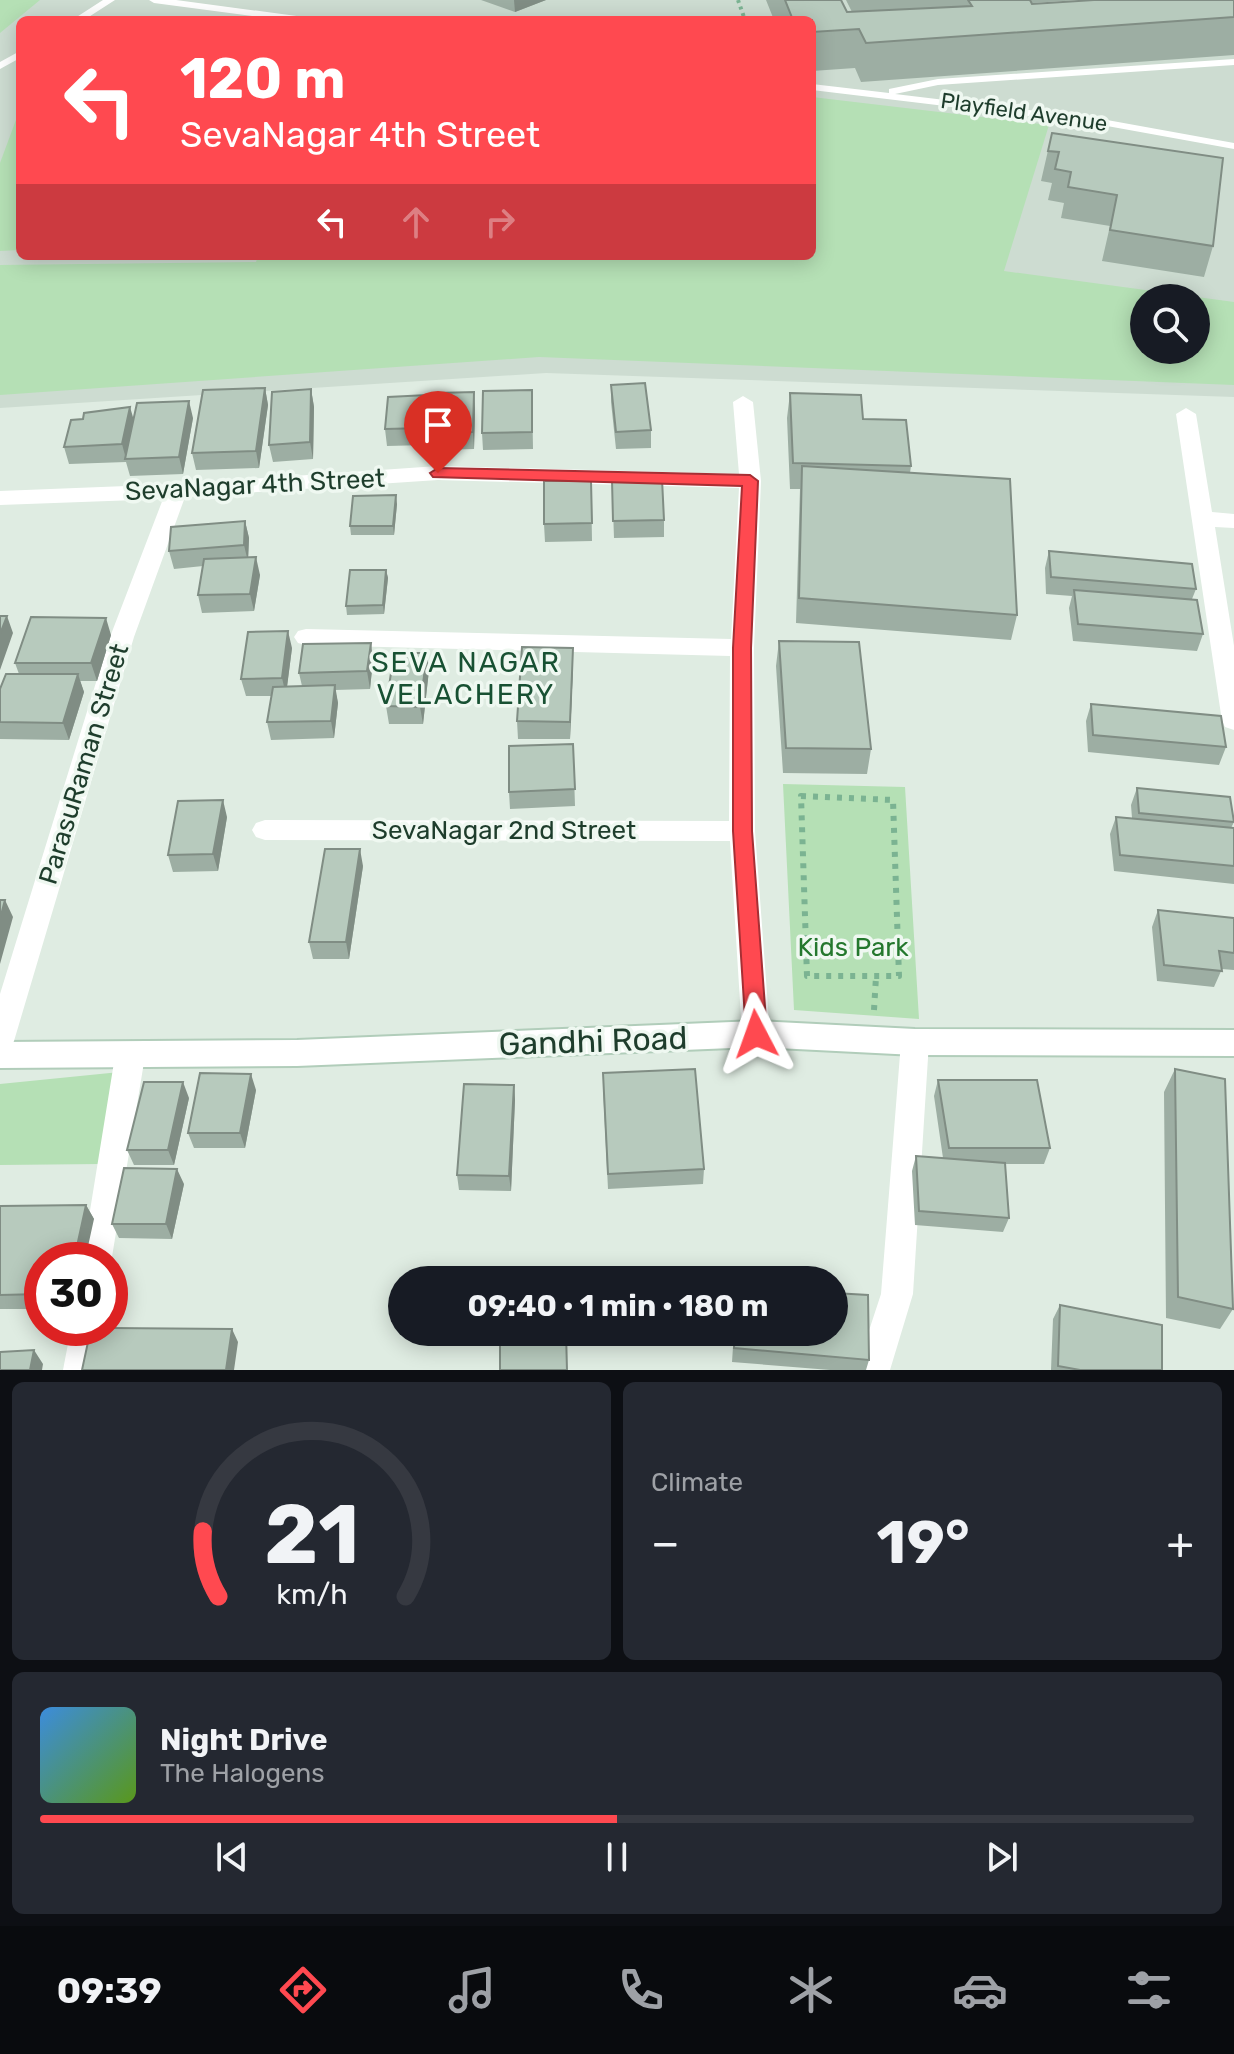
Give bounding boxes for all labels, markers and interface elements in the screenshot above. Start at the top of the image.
text: 120 m [180,46,346,112]
icon: left [48,48,152,152]
street label: Playfield Avenue [939,87,1109,137]
text: SevaNagar 4th Street [180,113,540,156]
icon: left [310,200,354,244]
icon: ahead [394,200,438,244]
icon: right [478,200,522,244]
map controls [1130,284,1210,364]
button: search [1130,284,1210,364]
pin [404,391,472,473]
icon: arrive [416,403,460,447]
street label: SevaNagar 4th Street [124,463,386,507]
street label: ParasuRaman Street [33,640,135,888]
district label: SEVA NAGAR VELACHERY [371,646,561,711]
street label: SevaNagar 2nd Street [372,815,636,846]
park label: Kids Park [797,932,909,963]
position arrow [714,992,798,1076]
street label: Gandhi Road [498,1019,688,1063]
speed limit sign: 30 [24,1242,128,1346]
text: 09:40 · 1 min · 180 m [468,1288,768,1324]
text: Climate [651,1467,743,1498]
text: 21 [264,1485,359,1584]
text: 19° [877,1507,970,1578]
text: − [651,1517,680,1569]
text: + [1167,1517,1194,1569]
text: km/h [276,1577,347,1611]
text: Night Drive [160,1722,328,1758]
text: The Halogens [160,1758,325,1789]
icon: previous [210,1835,254,1879]
icon: pause [595,1835,639,1879]
icon: next [980,1835,1024,1879]
icon: directions [275,1962,331,2018]
icon: music [444,1962,500,2018]
icon: phone [613,1962,669,2018]
icon: climate [783,1962,839,2018]
icon: car [952,1962,1008,2018]
icon: filters [1121,1962,1177,2018]
text: 09:39 [57,1969,162,2012]

